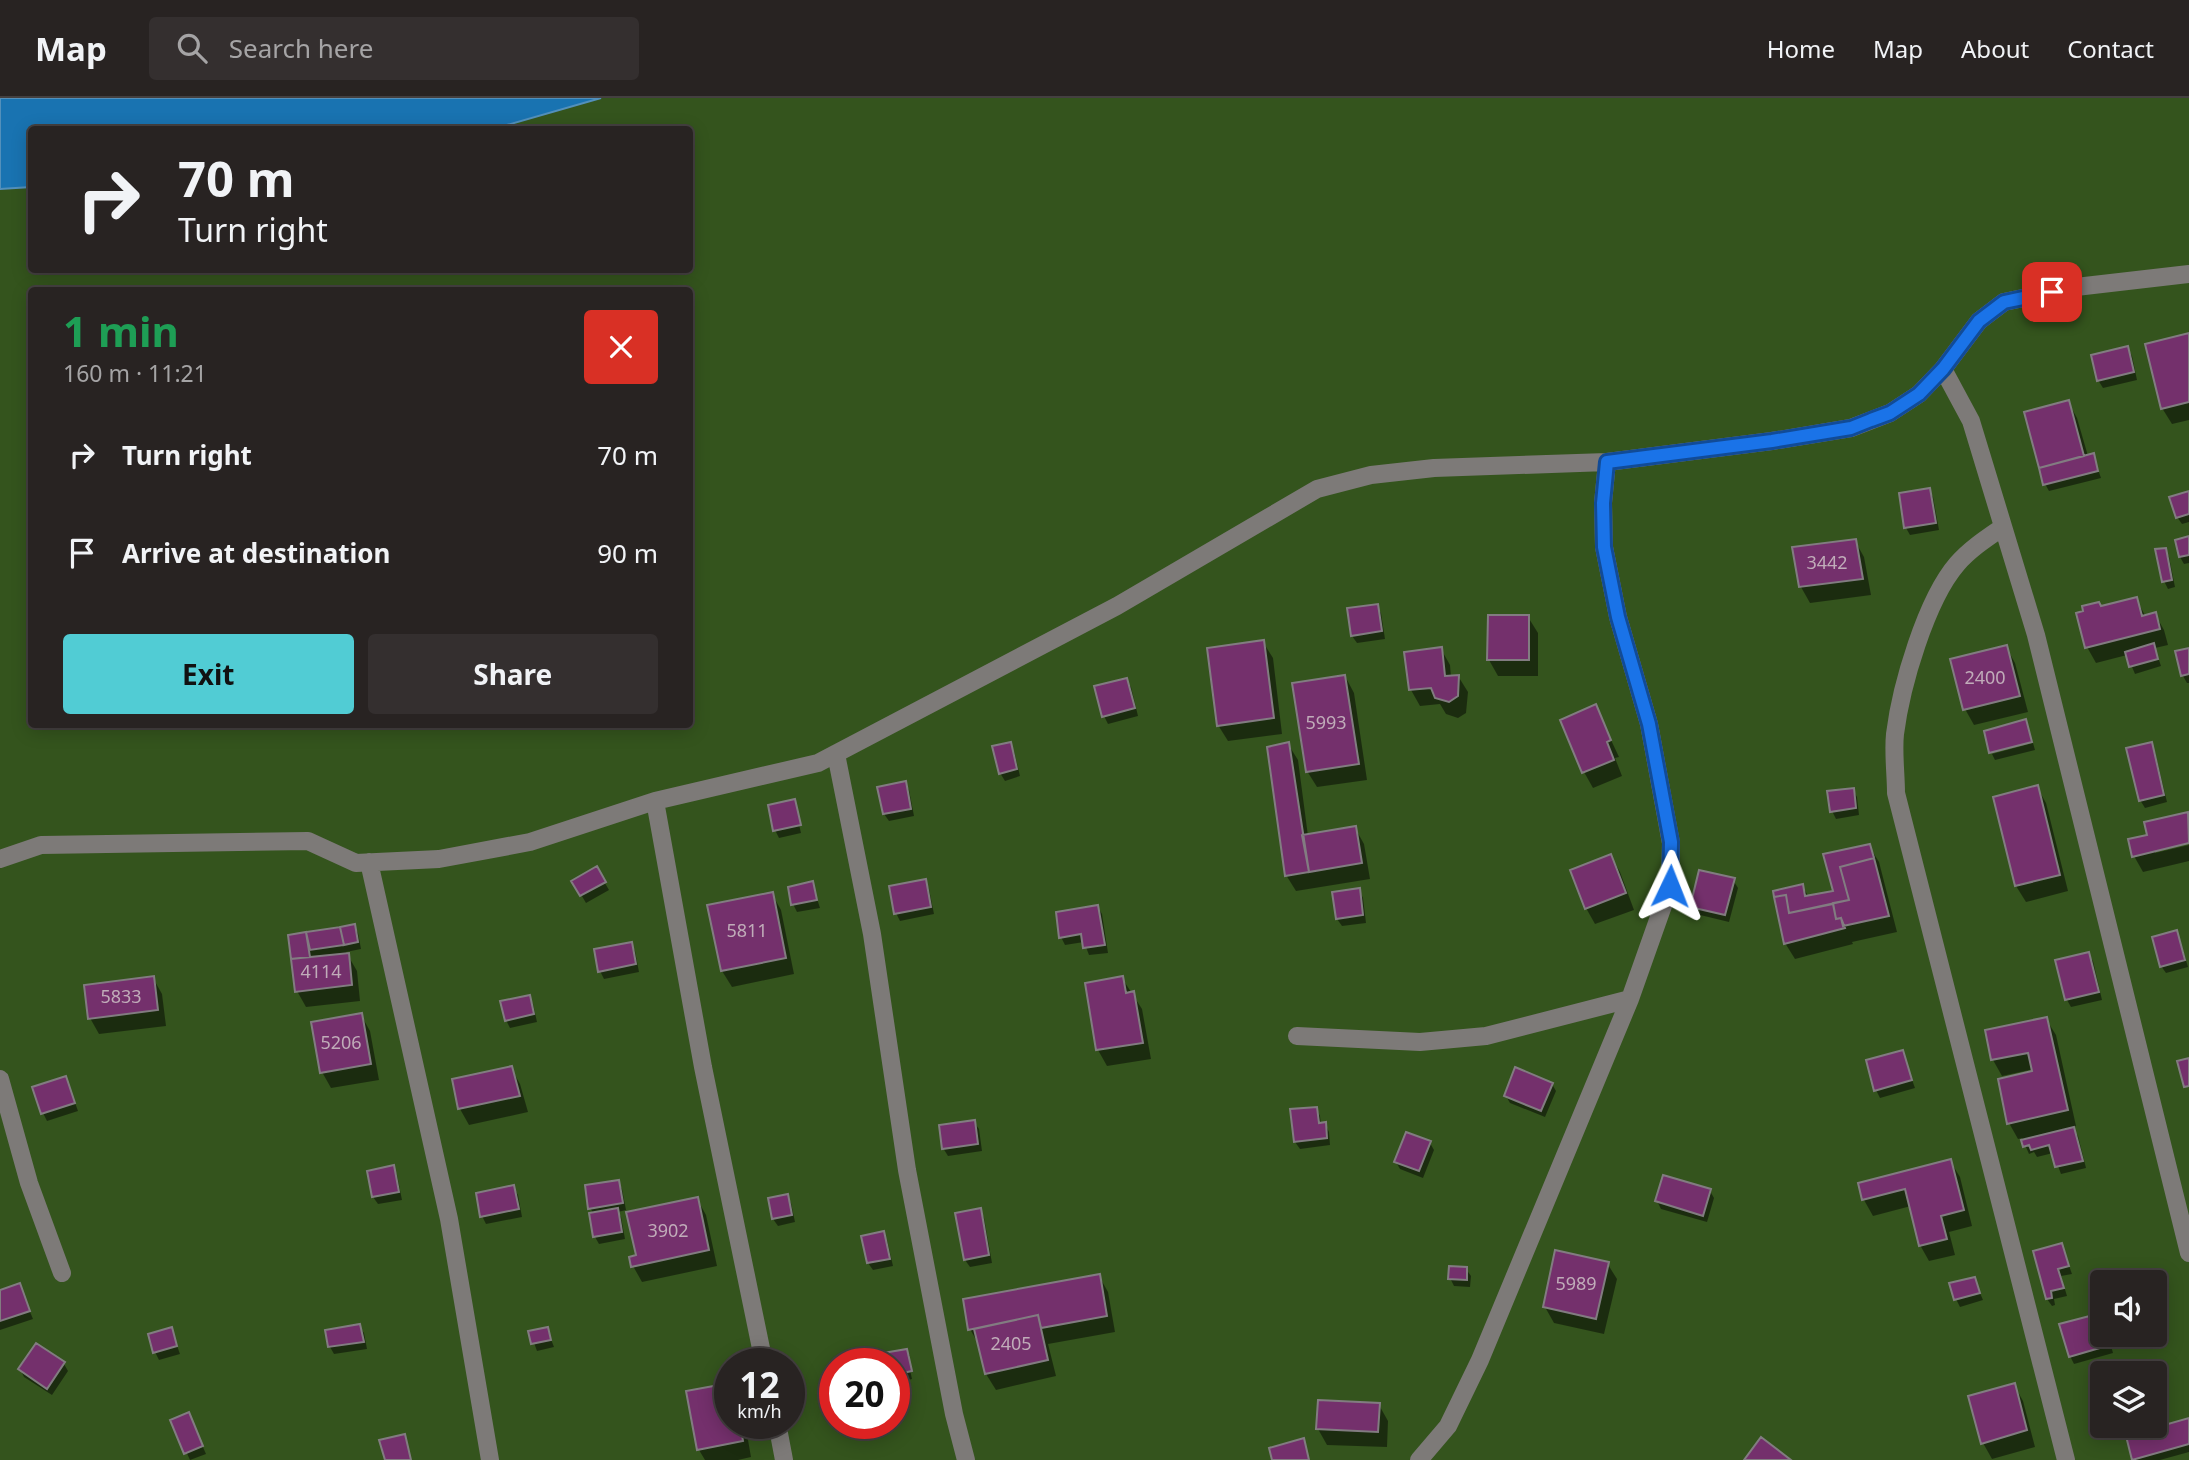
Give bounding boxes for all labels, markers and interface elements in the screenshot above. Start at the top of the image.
search box [149,17,639,80]
text: Map [35,26,107,71]
icon: search [173,29,211,67]
text: Search here [229,30,373,66]
text: Home [1767,32,1835,65]
text: Map [1873,32,1923,65]
text: About [1961,32,2029,65]
text: Contact [2067,32,2154,65]
text: 70 m [178,145,295,211]
icon: right [63,154,154,245]
text: Turn right [178,208,328,251]
pin [2022,262,2082,322]
icon: arrive [2033,273,2071,311]
text: 1 min [63,302,179,359]
button: close [584,310,658,384]
text: 160 m · 11:21 [63,357,207,389]
icon: right [63,436,101,474]
text: Turn right [122,437,252,473]
text: 70 m [597,437,658,473]
icon: arrive [63,534,101,572]
text: Arrive at destination [122,535,391,571]
text: 90 m [597,535,658,571]
house number: 3442 [1806,550,1848,574]
button: Exit [63,634,354,714]
button: Share [368,634,658,714]
house number: 2400 [1964,665,2006,689]
house number: 5993 [1305,710,1347,734]
position arrow [1633,849,1707,923]
house number: 5811 [726,918,768,942]
house number: 4114 [300,959,342,983]
house number: 5833 [100,984,142,1008]
house number: 5206 [320,1030,362,1054]
house number: 3902 [647,1218,689,1242]
map controls [2090,1270,2167,1438]
button: sound [2090,1270,2167,1347]
house number: 5989 [1555,1271,1597,1295]
house number: 2405 [990,1331,1032,1355]
speed limit sign: 20 [819,1348,910,1439]
text: 12 [739,1361,780,1408]
button: layers [2090,1361,2167,1438]
text: km/h [737,1399,782,1423]

